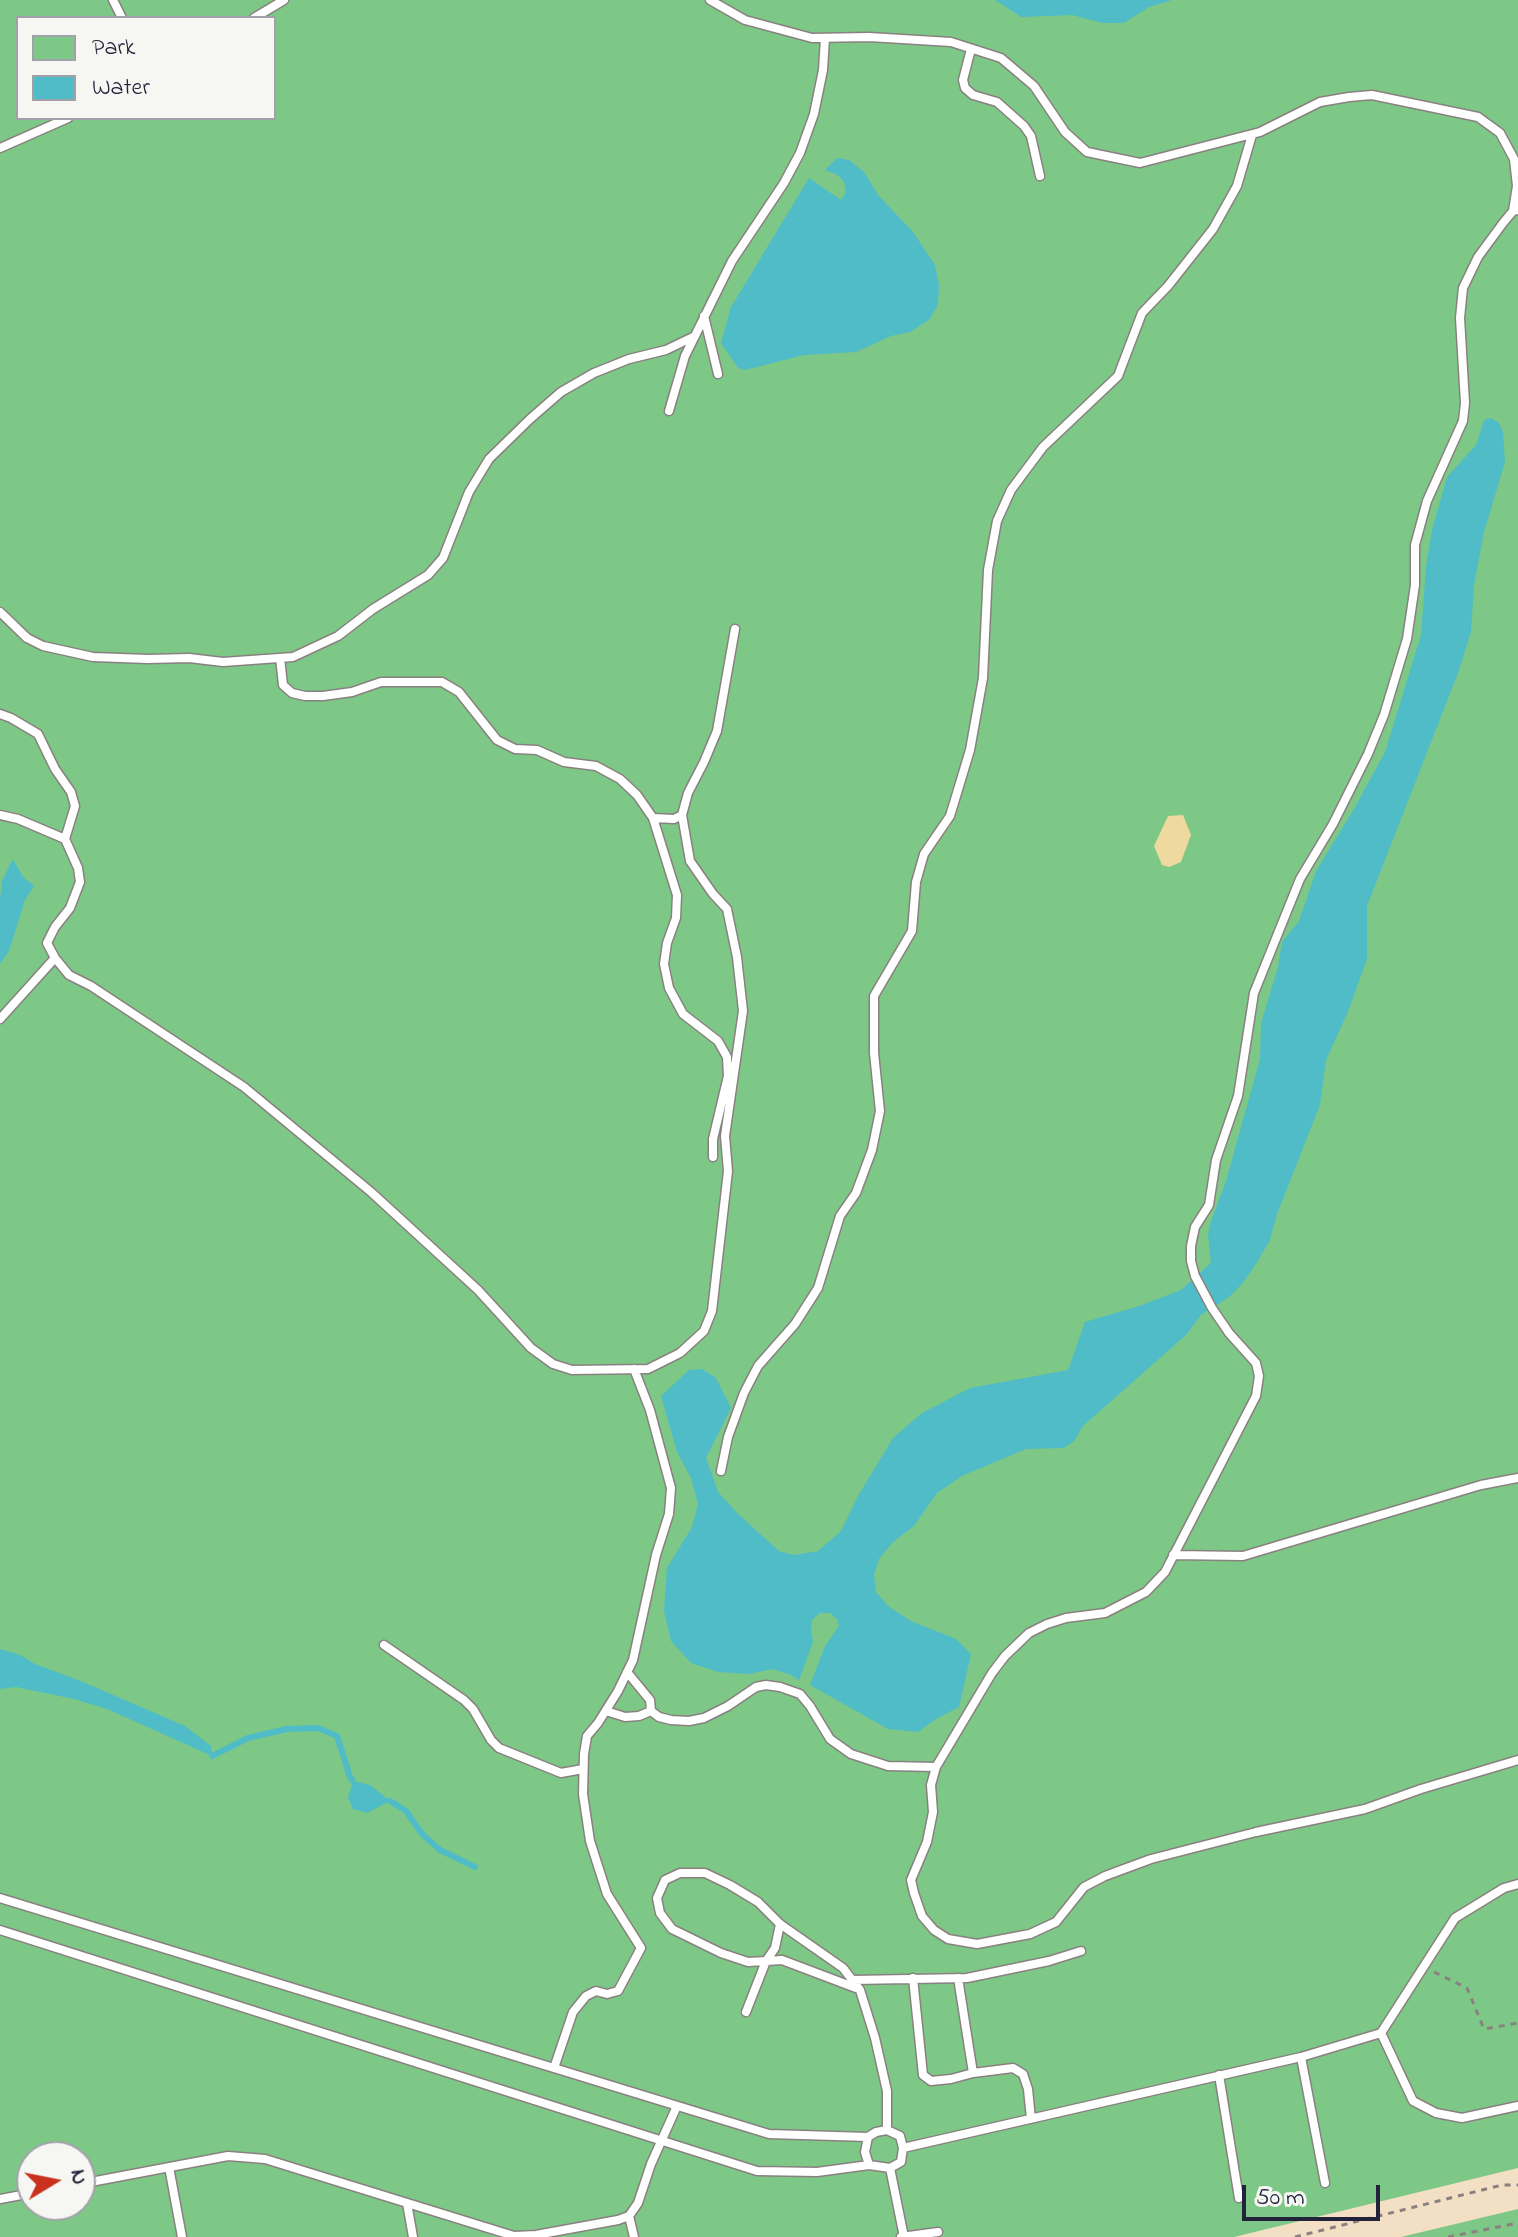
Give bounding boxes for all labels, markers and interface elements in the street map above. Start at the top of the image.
legend [16,16,276,120]
text: Park [92,31,135,66]
text: Water [92,71,150,106]
north arrow [16,2141,96,2221]
text: N [61,2167,95,2187]
scale bar [1246,2169,1384,2219]
text: 50 m [1256,2181,1305,2216]

